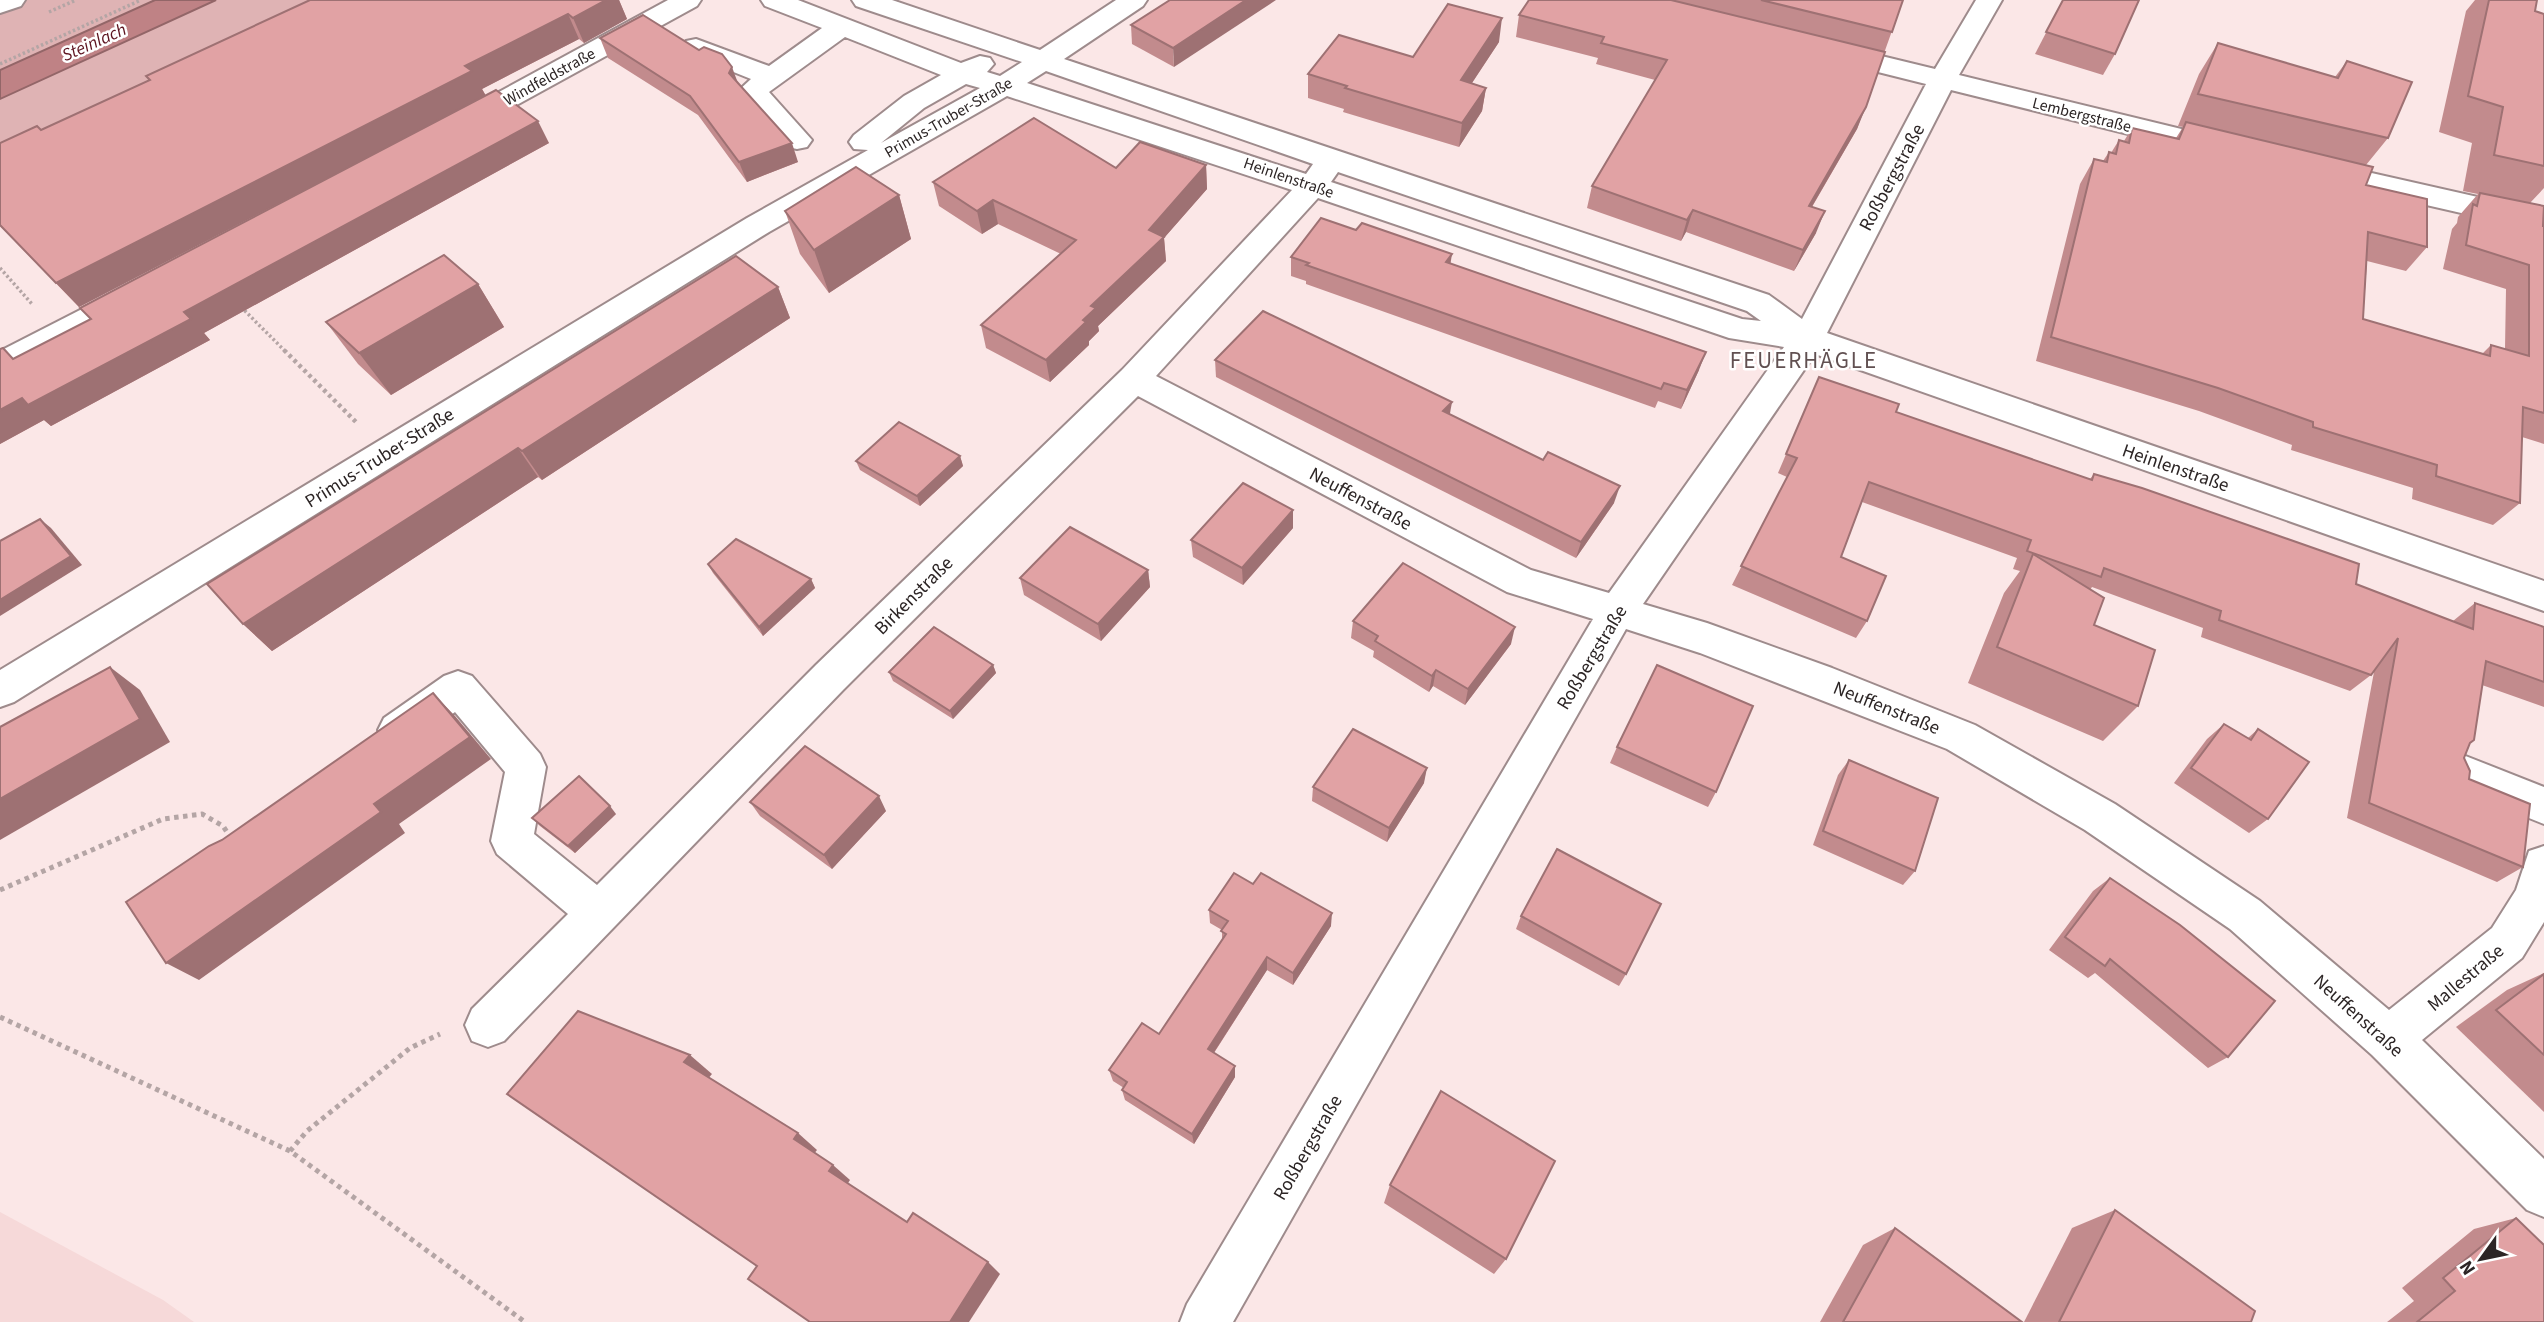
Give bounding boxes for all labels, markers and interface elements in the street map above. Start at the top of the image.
water label: Steinlach [58,17,131,68]
street label: Windfeldstraße [500,43,599,111]
street label: Primus-Truber-Straße [881,72,1017,163]
street label: Lembergstraße [2030,92,2134,138]
street label: Roßbergstraße [1853,119,1932,236]
street label: Heinlenstraße [1241,152,1337,204]
district label: FEUERHÄGLE [1730,344,1878,377]
street label: Primus-Truber-Straße [300,401,460,515]
street label: Heinlenstraße [2118,437,2233,499]
street label: Neuffenstraße [1304,461,1416,538]
street label: Birkenstraße [869,551,959,641]
street label: Roßbergstraße [1550,600,1634,715]
street label: Neuffenstraße [1829,675,1944,742]
street label: Mallestraße [2422,938,2510,1018]
street label: Neuffenstraße [2307,968,2409,1064]
street label: Roßbergstraße [1267,1090,1349,1206]
north arrow [2446,1224,2516,1294]
text: N [2453,1255,2483,1280]

